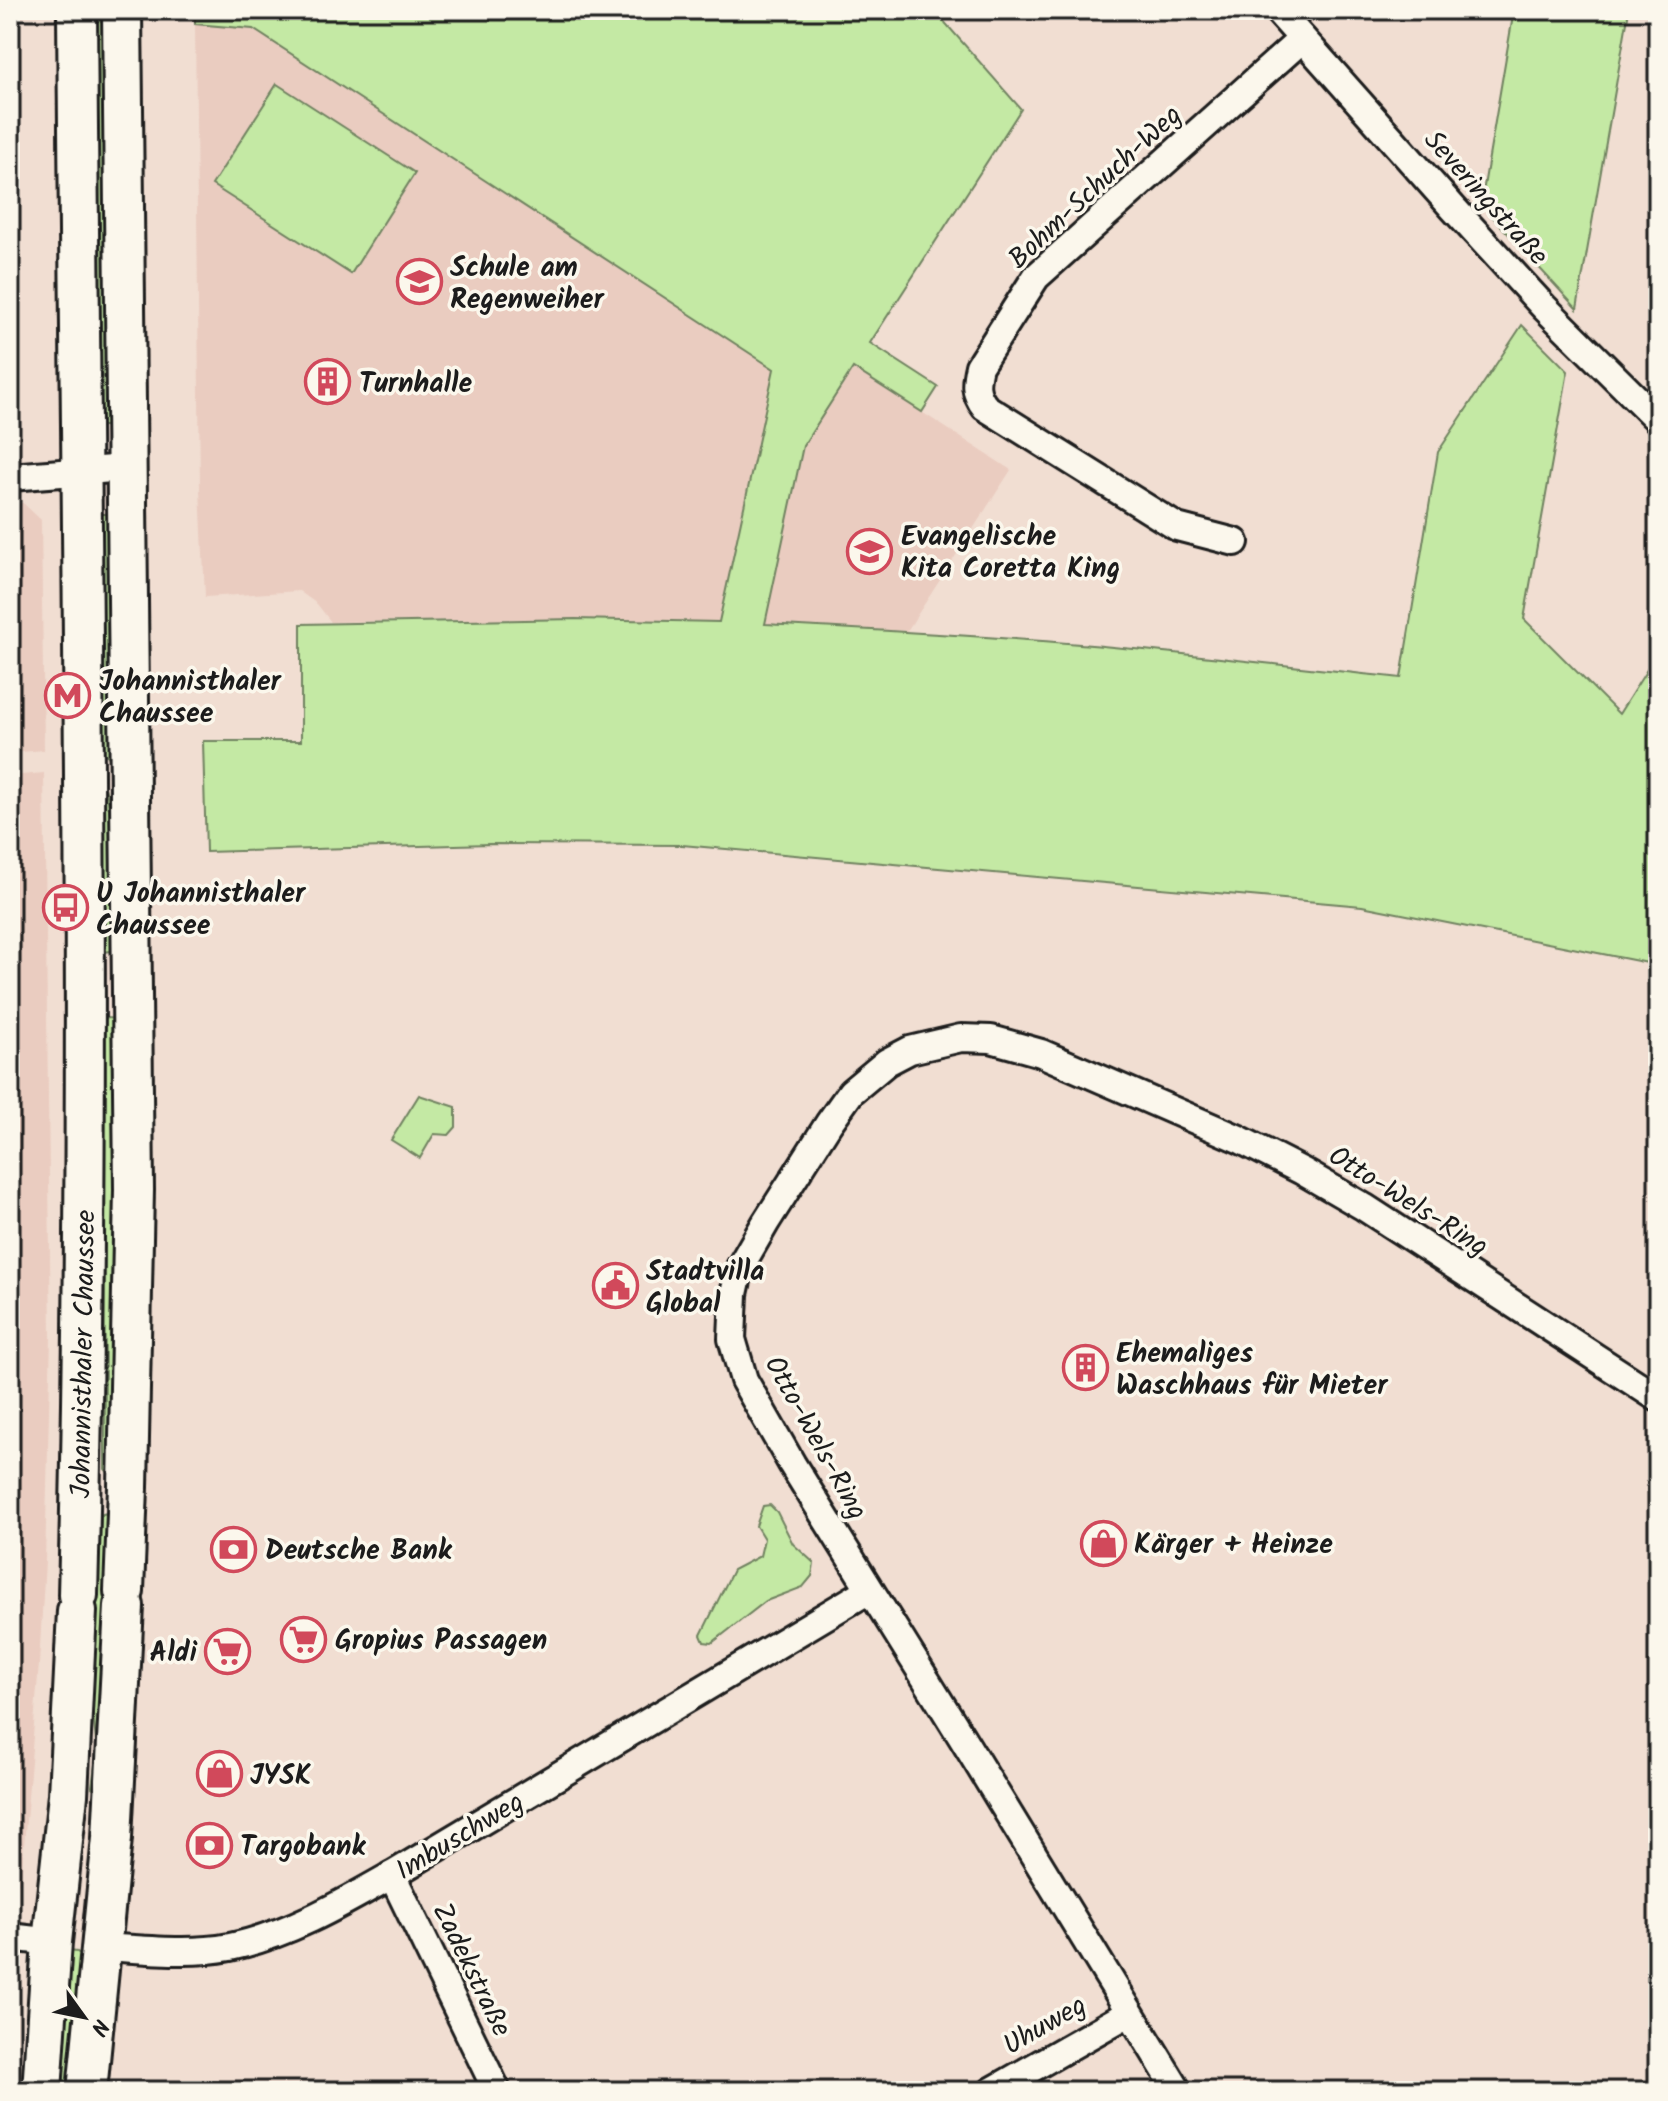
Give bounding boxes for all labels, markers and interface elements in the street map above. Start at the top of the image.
street label: Bohm-Schuch-Weg [998,95,1193,281]
street label: Severingstraße [1411,120,1559,277]
place label: Schule am Regenweiher [450,246,605,323]
school or university icon: Schule am Regenweiher [395,258,443,306]
building icon: Turnhalle [304,358,352,406]
place label: Turnhalle [359,362,472,407]
place label: Evangelische Kita Coretta King [901,515,1120,592]
school or university icon: Evangelische Kita Coretta King [846,527,894,575]
place label: Johannisthaler Chaussee [99,660,283,737]
metro station icon: Johannisthaler Chaussee [44,672,92,720]
place label: U Johannisthaler Chaussee [96,872,307,949]
bus stop icon: U Johannisthaler Chaussee [41,884,89,932]
street label: Otto-Wels-Ring [1319,1135,1497,1269]
street label: Johannisthaler Chaussee [59,1209,110,1499]
place label: Stadtvilla Global [646,1250,764,1327]
public building icon: Stadtvilla Global [591,1262,639,1310]
place label: Ehemaliges Waschhaus für Mieter [1116,1332,1389,1409]
building icon: Ehemaliges Waschhaus für Mieter [1061,1344,1109,1392]
street label: Otto-Wels-Ring [751,1348,879,1529]
shop icon: Kärger + Heinze [1079,1519,1127,1567]
place label: Kärger + Heinze [1134,1523,1333,1568]
bank icon: Deutsche Bank [210,1525,258,1573]
place label: Deutsche Bank [265,1529,453,1574]
supermarket icon: Gropius Passagen [280,1615,328,1663]
place label: Gropius Passagen [335,1619,547,1664]
supermarket icon: Aldi [204,1627,252,1675]
place label: Aldi [150,1631,198,1676]
shop icon: JYSK [195,1750,243,1798]
place label: JYSK [250,1754,312,1799]
street label: Imbuschweg [387,1781,533,1893]
bank icon: Targobank [185,1821,233,1869]
place label: Targobank [240,1825,367,1870]
street label: Zadekstraße [419,1895,523,2045]
north arrow [44,1977,124,2057]
street label: Uhuweg [995,1984,1095,2068]
text: N [80,2011,117,2042]

